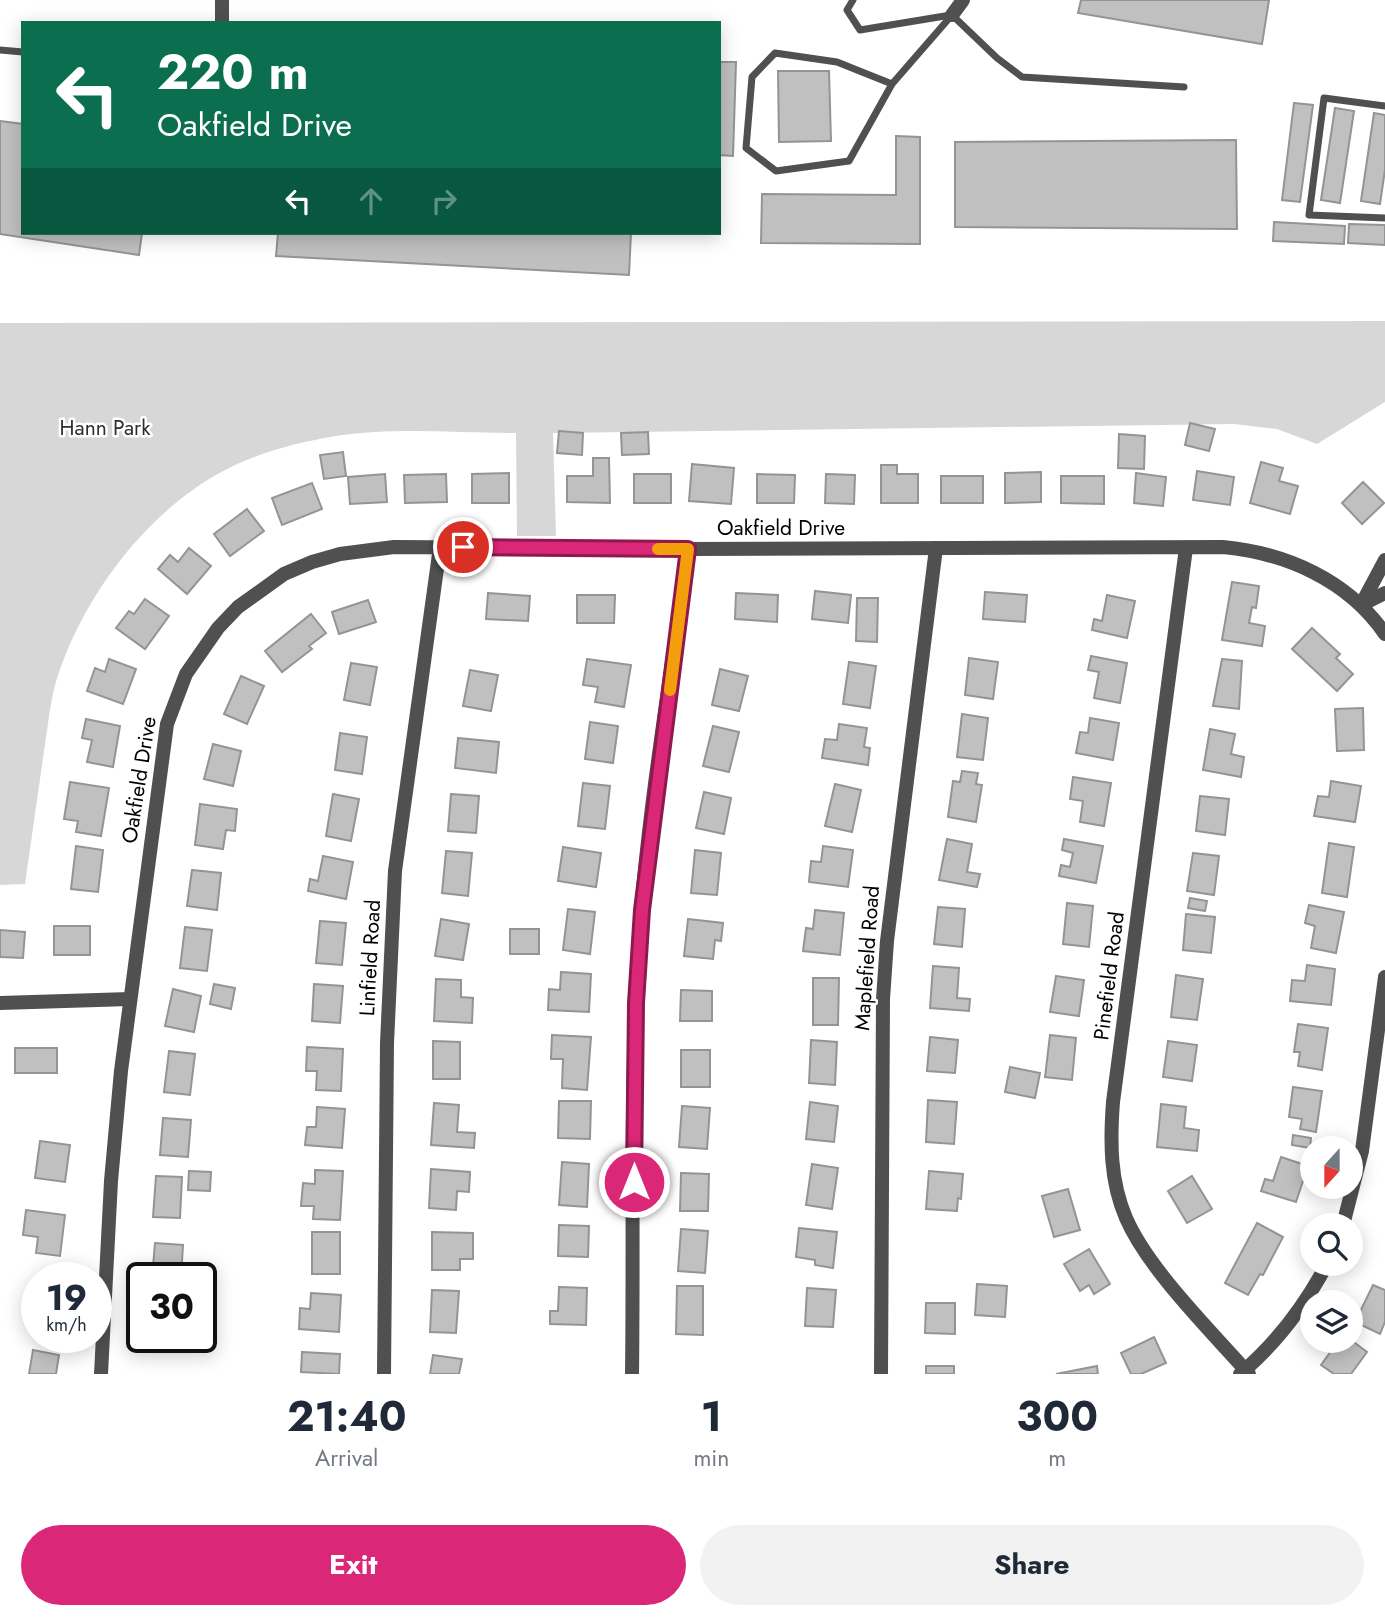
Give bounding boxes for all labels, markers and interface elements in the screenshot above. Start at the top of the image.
text: 220 m [157,37,309,107]
icon: left [42,49,133,140]
text: Oakfield Drive [157,102,352,148]
icon: left [279,182,317,220]
icon: ahead [352,182,390,220]
icon: right [425,182,463,220]
park label: Hann Park [60,413,151,443]
street label: Oakfield Drive [717,513,845,543]
pin [433,517,493,577]
icon: arrive [444,528,482,566]
street label: Oakfield Drive [114,714,164,846]
street label: Maplefield Road [847,884,887,1032]
street label: Linfield Road [352,899,388,1017]
street label: Pinefield Road [1086,910,1132,1042]
north arrow [1300,1136,1363,1199]
map controls [1300,1136,1363,1353]
position arrow [597,1145,671,1219]
button: search [1300,1213,1363,1276]
speed limit sign: 30 [126,1262,217,1353]
text: 19 [46,1273,87,1323]
button: layers [1300,1290,1363,1353]
text: km/h [46,1312,87,1338]
text: 21:40 [287,1386,407,1447]
text: 1 [701,1386,722,1447]
text: 300 [1016,1386,1098,1447]
text: Arrival [315,1441,378,1475]
text: min [693,1441,729,1475]
text: m [1048,1441,1066,1475]
button: Exit [21,1525,686,1605]
button: Share [700,1525,1364,1605]

